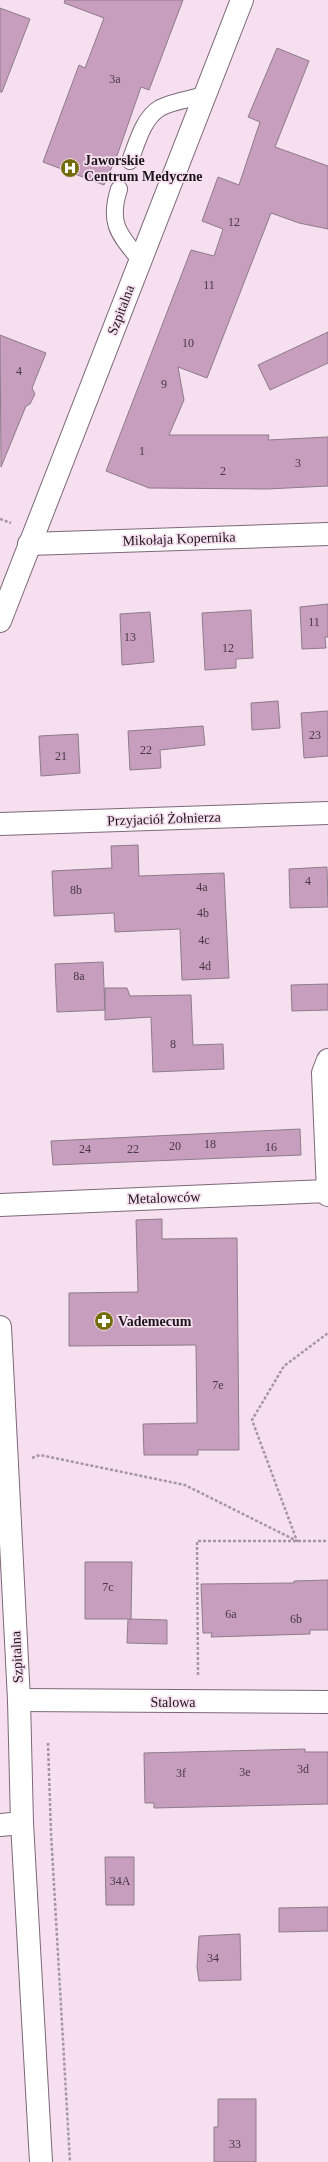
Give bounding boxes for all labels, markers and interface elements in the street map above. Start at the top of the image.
house number: 3a [109,72,121,86]
place label: Jaworskie Centrum Medyczne [84,153,203,184]
hospital icon: Jaworskie Centrum Medyczne [59,157,81,179]
house number: 12 [228,215,240,229]
house number: 11 [203,278,215,292]
street label: Szpitalna [105,282,138,337]
house number: 10 [182,336,194,350]
house number: 4 [16,364,22,378]
house number: 9 [161,377,167,391]
house number: 1 [139,444,145,458]
house number: 3 [295,456,301,470]
house number: 2 [220,464,226,478]
street label: Mikołaja Kopernika [122,530,237,548]
house number: 11 [308,615,320,629]
house number: 13 [124,630,136,644]
house number: 12 [222,641,234,655]
house number: 23 [309,728,321,742]
house number: 22 [140,743,152,757]
house number: 21 [55,749,67,763]
street label: Przyjaciół Żołnierza [107,809,222,828]
house number: 4 [305,874,311,888]
house number: 4a [196,880,208,894]
house number: 8b [70,883,82,897]
house number: 4b [197,906,209,920]
house number: 4c [198,933,210,947]
house number: 4d [199,959,211,973]
house number: 8a [73,969,85,983]
house number: 8 [170,1037,176,1051]
house number: 18 [204,1137,216,1151]
house number: 20 [169,1139,181,1153]
house number: 16 [265,1140,277,1154]
house number: 24 [79,1142,91,1156]
house number: 22 [127,1142,139,1156]
street label: Metalowców [127,1189,202,1207]
pharmacy icon: Vademecum [93,1310,115,1332]
place label: Vademecum [118,1314,192,1329]
house number: 7e [212,1378,224,1392]
house number: 7c [102,1580,114,1594]
house number: 6a [225,1607,237,1621]
house number: 6b [290,1612,302,1626]
street label: Szpitalna [8,1630,26,1683]
street label: Stalowa [150,1695,196,1710]
house number: 3d [297,1762,309,1776]
house number: 3e [239,1765,251,1779]
house number: 3f [176,1766,186,1780]
house number: 34A [110,1874,131,1888]
house number: 34 [207,1951,219,1965]
house number: 33 [229,2137,241,2151]

